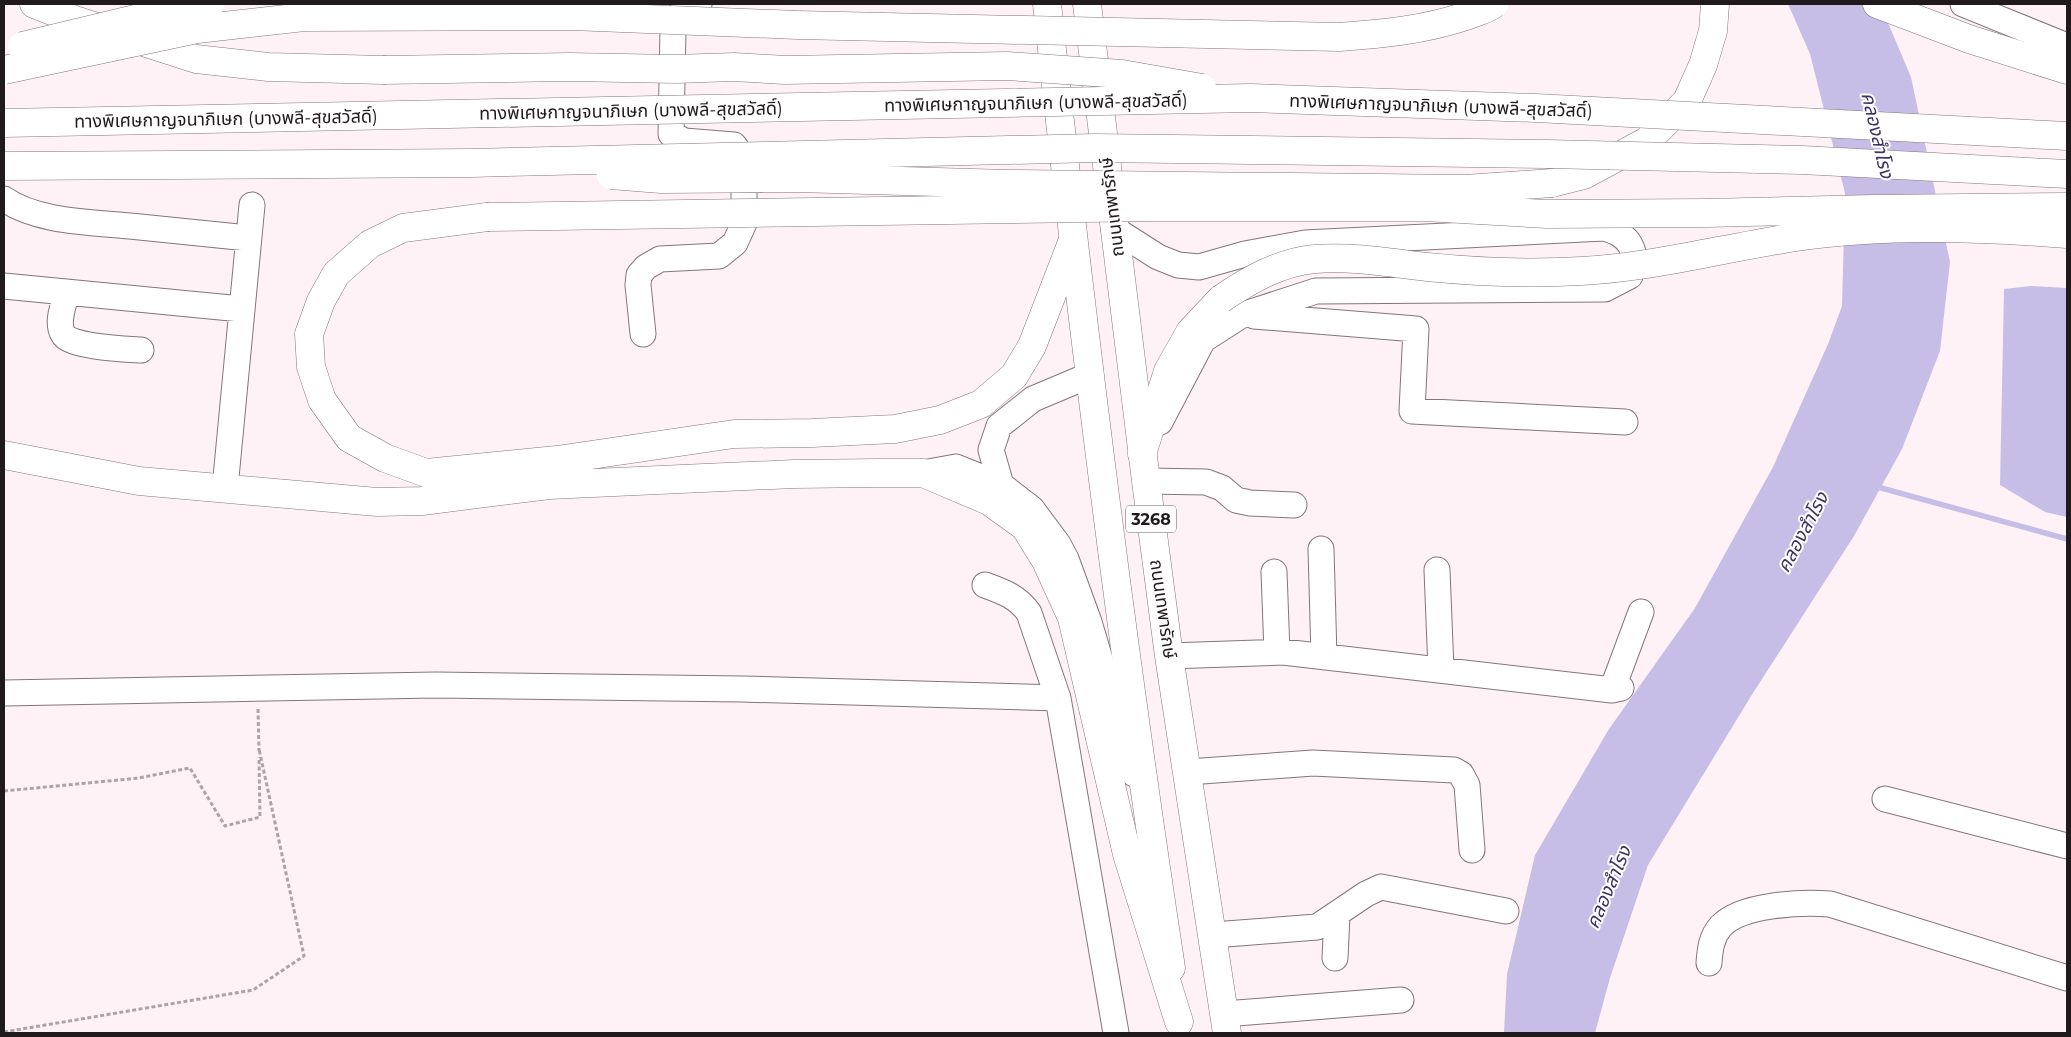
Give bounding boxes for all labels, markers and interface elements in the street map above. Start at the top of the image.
street label: ทางพิเศษกาญจนาภิเษก (บางพลี-สุขสวัสดิ์) [884,89,1188,117]
street label: ทางพิเศษกาญจนาภิเษก (บางพลี-สุขสวัสดิ์) [1289,90,1593,122]
water label: คลองสำโรง [1856,90,1899,181]
street label: ทางพิเศษกาญจนาภิเษก (บางพลี-สุขสวัสดิ์) [479,97,783,125]
street label: ทางพิเศษกาญจนาภิเษก (บางพลี-สุขสวัสดิ์) [74,105,378,133]
street label: ถนนเทพารักษ์ [1095,156,1129,258]
water label: คลองสำโรง [1772,488,1833,576]
road number: 3268 [1126,506,1176,532]
street label: ถนนเทพารักษ์ [1145,558,1181,660]
water label: คลองสำโรง [1581,842,1636,932]

